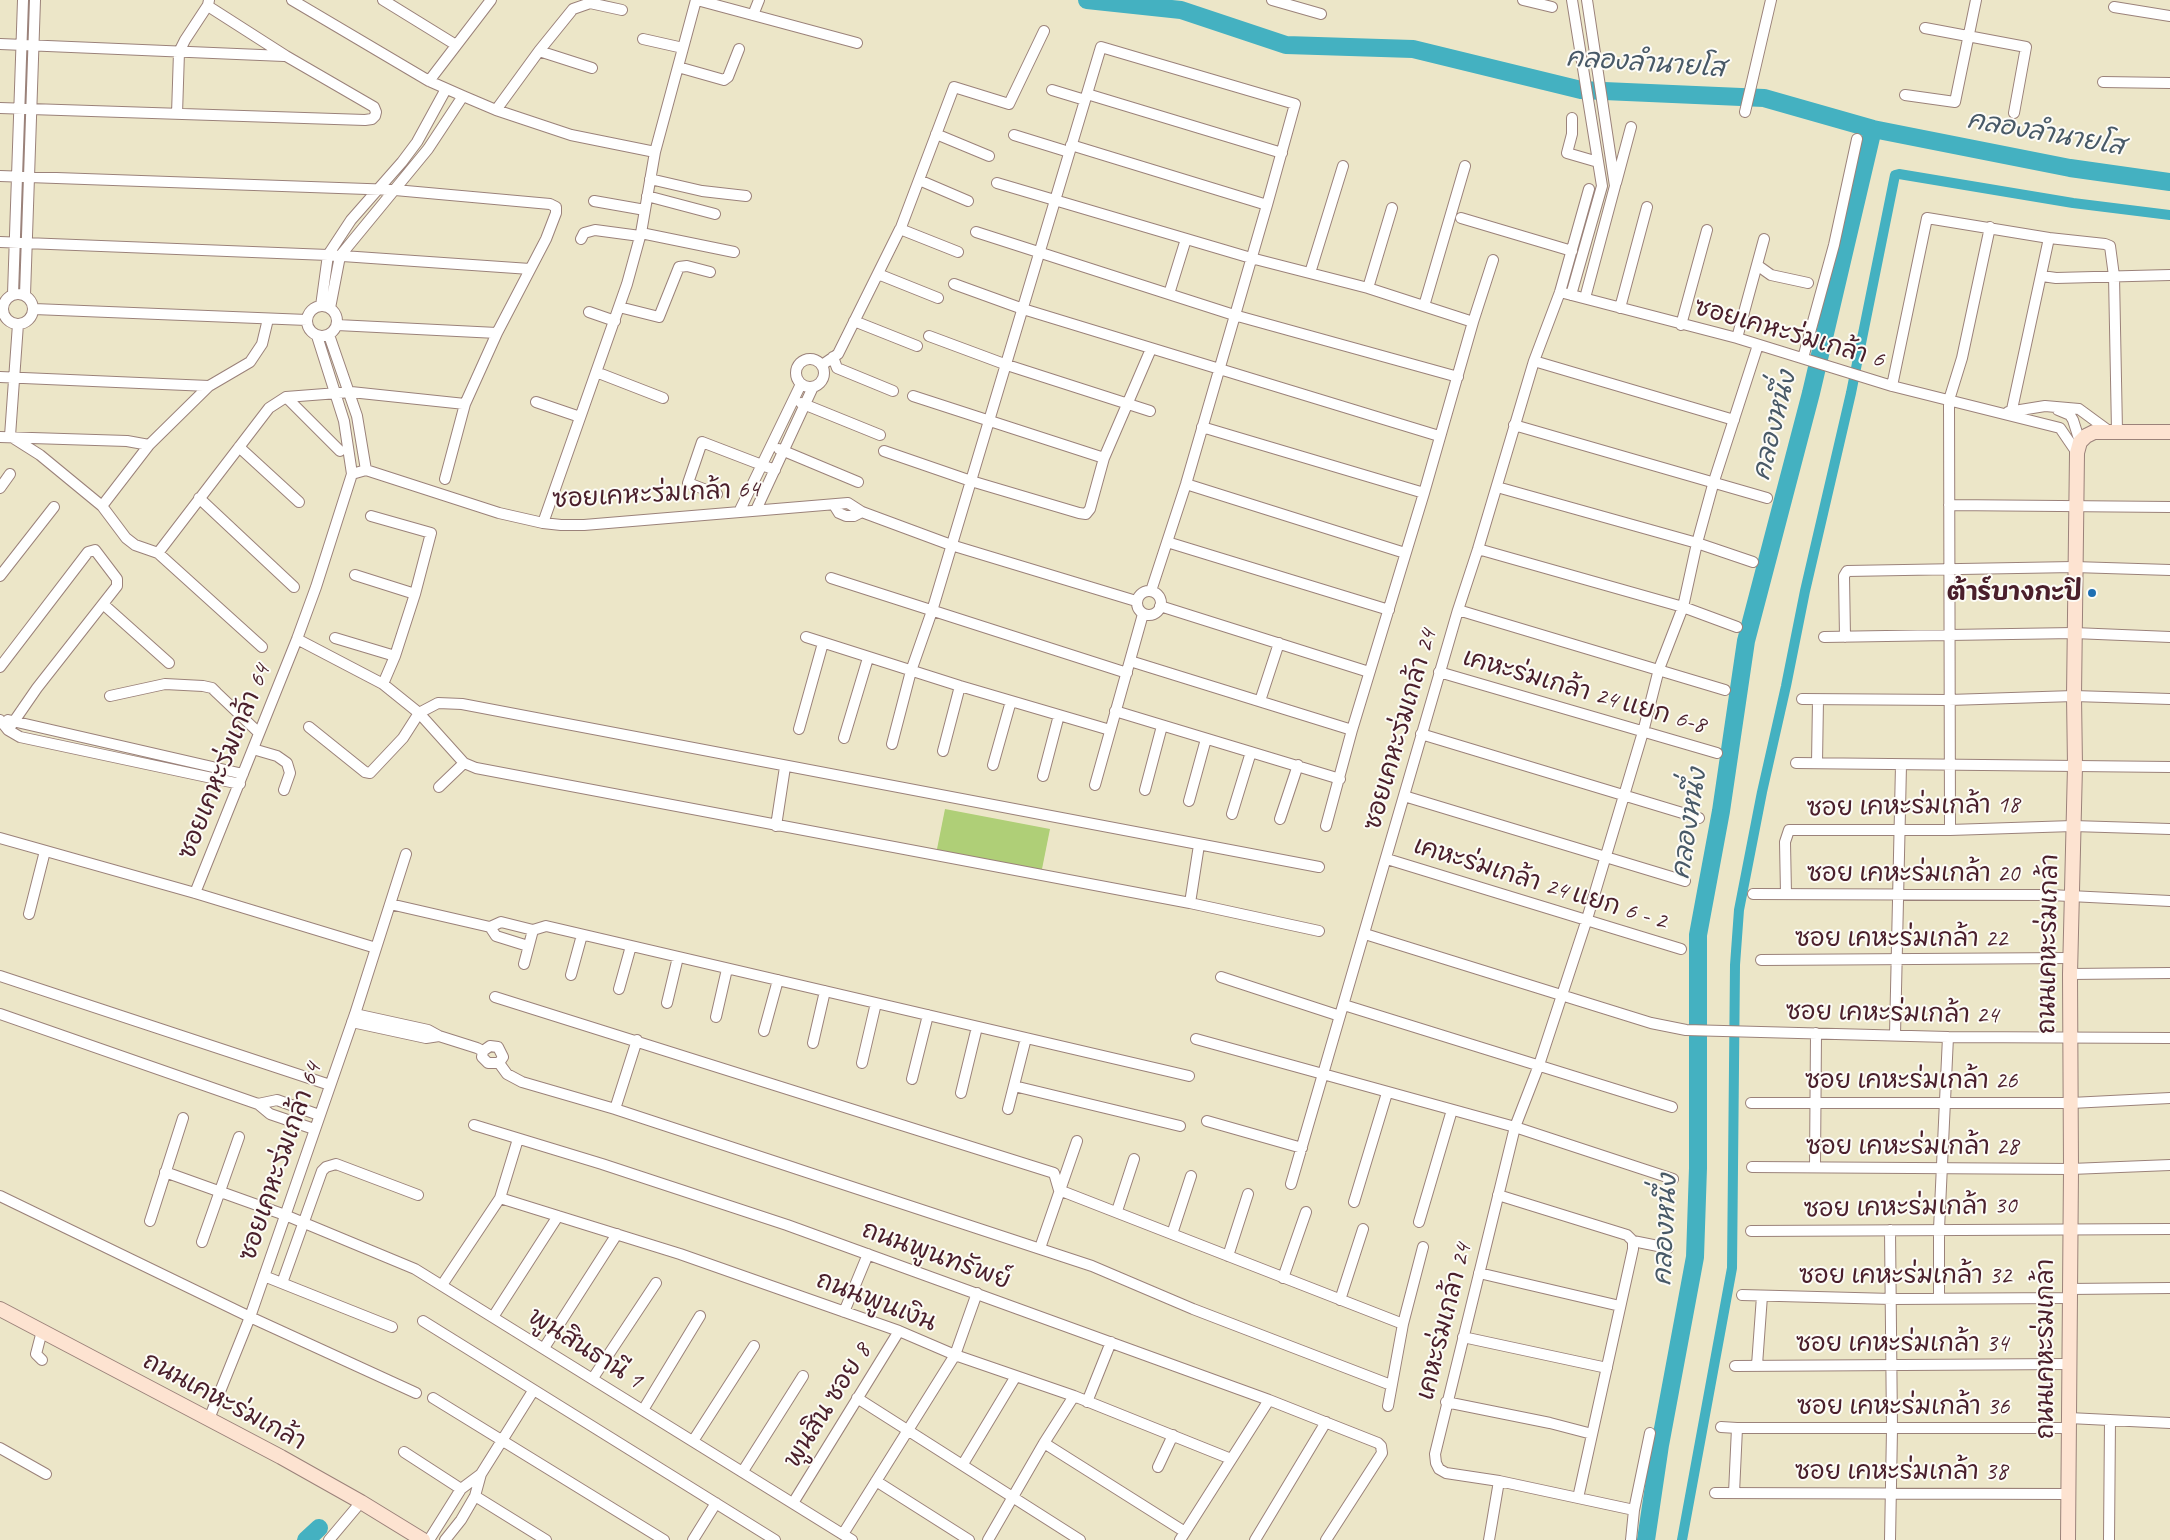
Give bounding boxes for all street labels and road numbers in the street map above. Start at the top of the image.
street label: ซอยเคหะร่มเกล้า 6 [1691,293,1887,375]
street label: ซอยเคหะร่มเกล้า 64 [552,475,760,515]
street label: ซอยเคหะร่มเกล้า 24 [1358,626,1444,834]
street label: เคหะร่มเกล้า 24 แยก 6-8 [1459,643,1709,741]
street label: ซอยเคหะร่มเกล้า 64 [172,660,278,864]
street label: ซอย เคหะร่มเกล้า 18 [1806,790,2020,824]
street label: เคหะร่มเกล้า 24 แยก 6 - 2 [1410,831,1670,937]
street label: ถนนเคหะร่มเกล้า [2032,854,2066,1034]
street label: ซอย เคหะร่มเกล้า 20 [1807,859,2019,889]
street label: ซอย เคหะร่มเกล้า 22 [1795,924,2007,954]
street label: ซอย เคหะร่มเกล้า 24 [1785,997,1999,1031]
street label: ซอยเคหะร่มเกล้า 64 [233,1059,329,1265]
street label: ซอย เคหะร่มเกล้า 26 [1805,1066,2017,1096]
street label: ซอย เคหะร่มเกล้า 28 [1806,1132,2018,1162]
street label: ซอย เคหะร่มเกล้า 30 [1803,1191,2017,1225]
street label: ถนนพูนทรัพย์ [858,1215,1014,1297]
street label: เคหะร่มเกล้า 24 [1411,1241,1479,1403]
street label: ถนนเคหะร่มเกล้า [2031,1259,2061,1439]
street label: ซอย เคหะร่มเกล้า 32 [1799,1261,2011,1291]
street label: ถนนพูนเงิน [812,1265,940,1339]
street label: พูนสินธานี 1 [522,1302,648,1396]
street label: ซอย เคหะร่มเกล้า 34 [1796,1329,2008,1359]
street label: พูนสิน ซอย 8 [778,1338,878,1474]
street label: ถนนเคหะร่มเกล้า [137,1346,311,1458]
street label: ซอย เคหะร่มเกล้า 36 [1797,1392,2009,1422]
street label: ซอย เคหะร่มเกล้า 38 [1795,1457,2007,1487]

